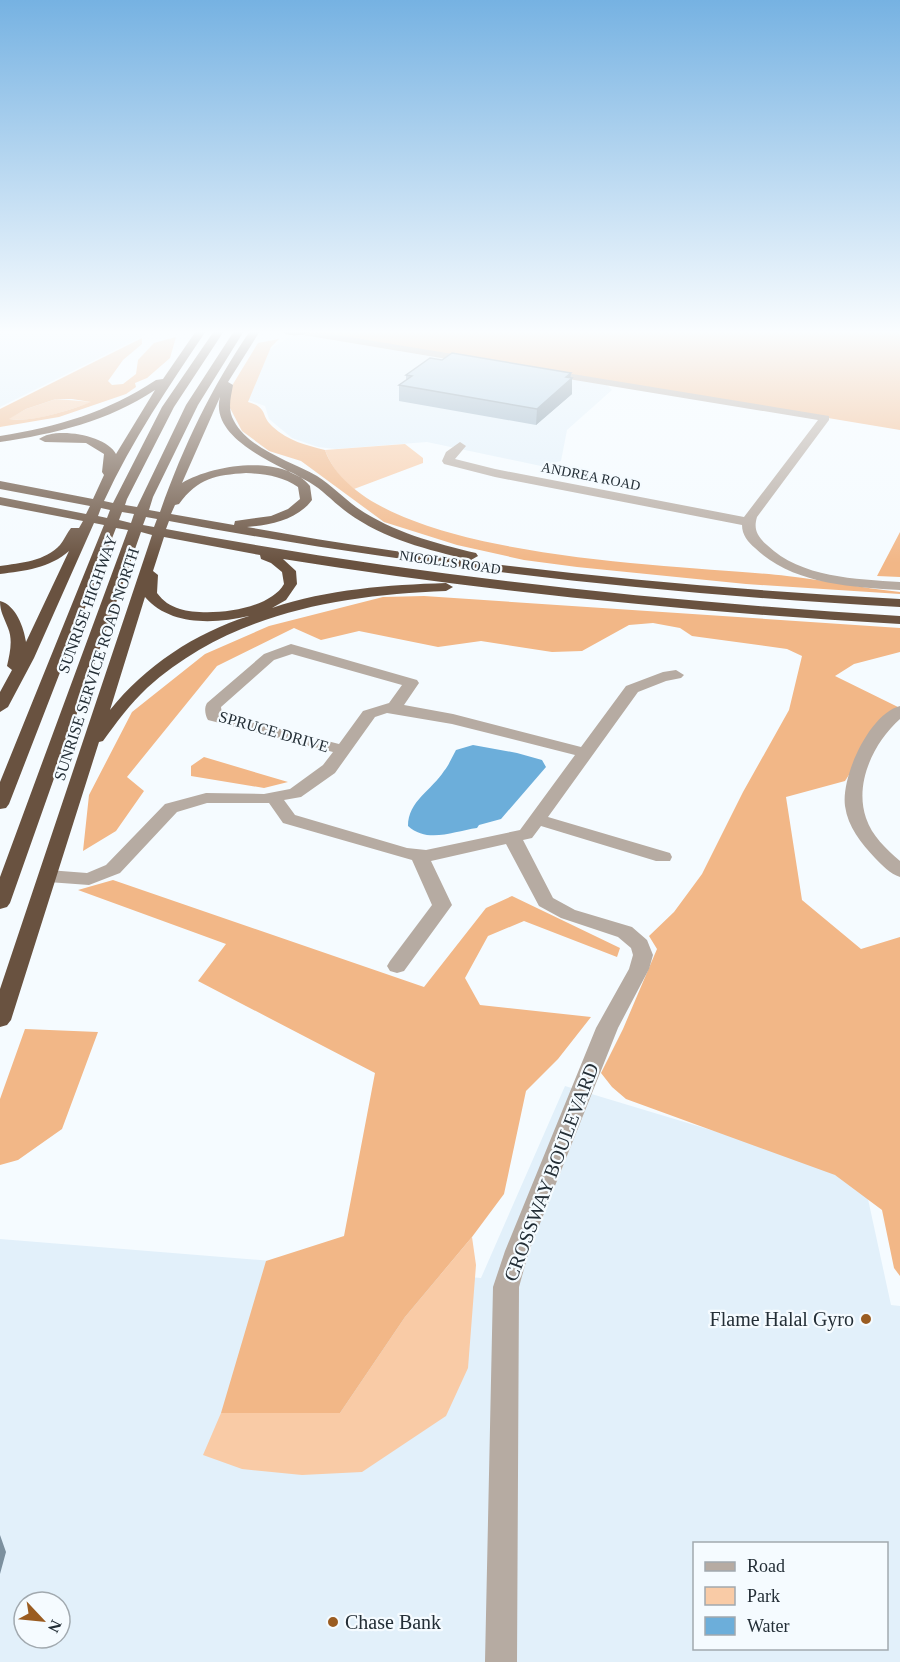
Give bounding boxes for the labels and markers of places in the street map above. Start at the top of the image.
place label: Flame Halal Gyro [710,1308,854,1331]
marker: Flame Halal Gyro [859,1312,873,1326]
place label: Chase Bank [345,1611,441,1633]
marker: Chase Bank [326,1615,340,1629]

